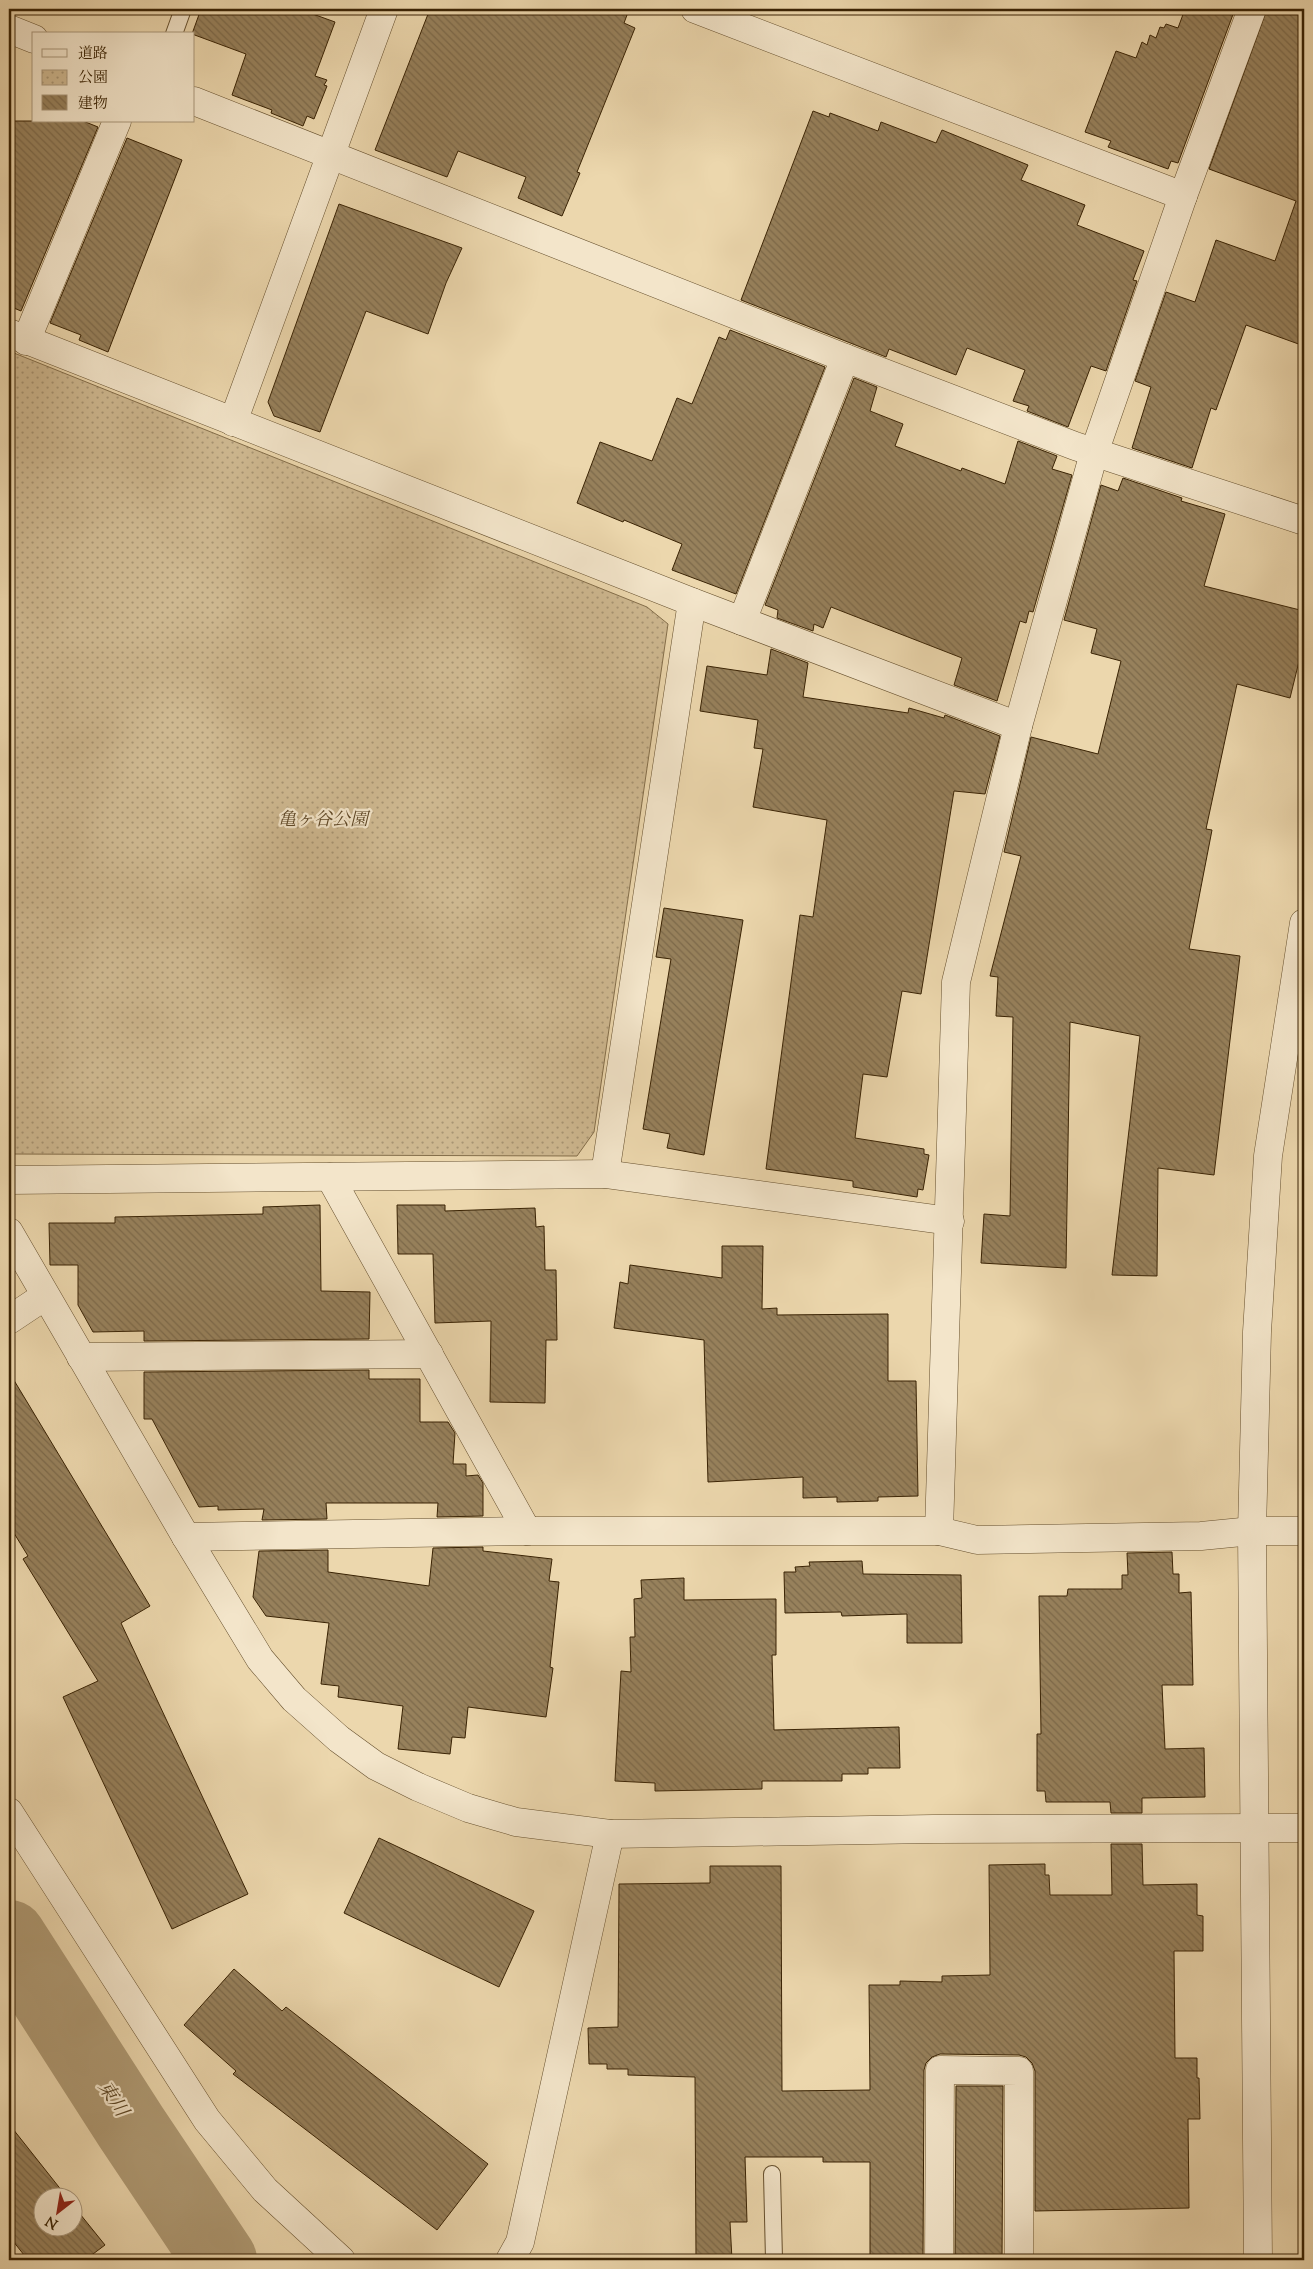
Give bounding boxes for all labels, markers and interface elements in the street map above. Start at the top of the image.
legend [32,32,195,122]
text: 道路 [78,44,108,65]
text: 公園 [78,68,108,89]
text: 建物 [78,94,108,115]
park label: 亀ヶ谷公園 [278,808,371,834]
water label: 東川 [90,2076,135,2124]
north arrow [32,2186,82,2236]
text: N [42,2210,62,2233]

